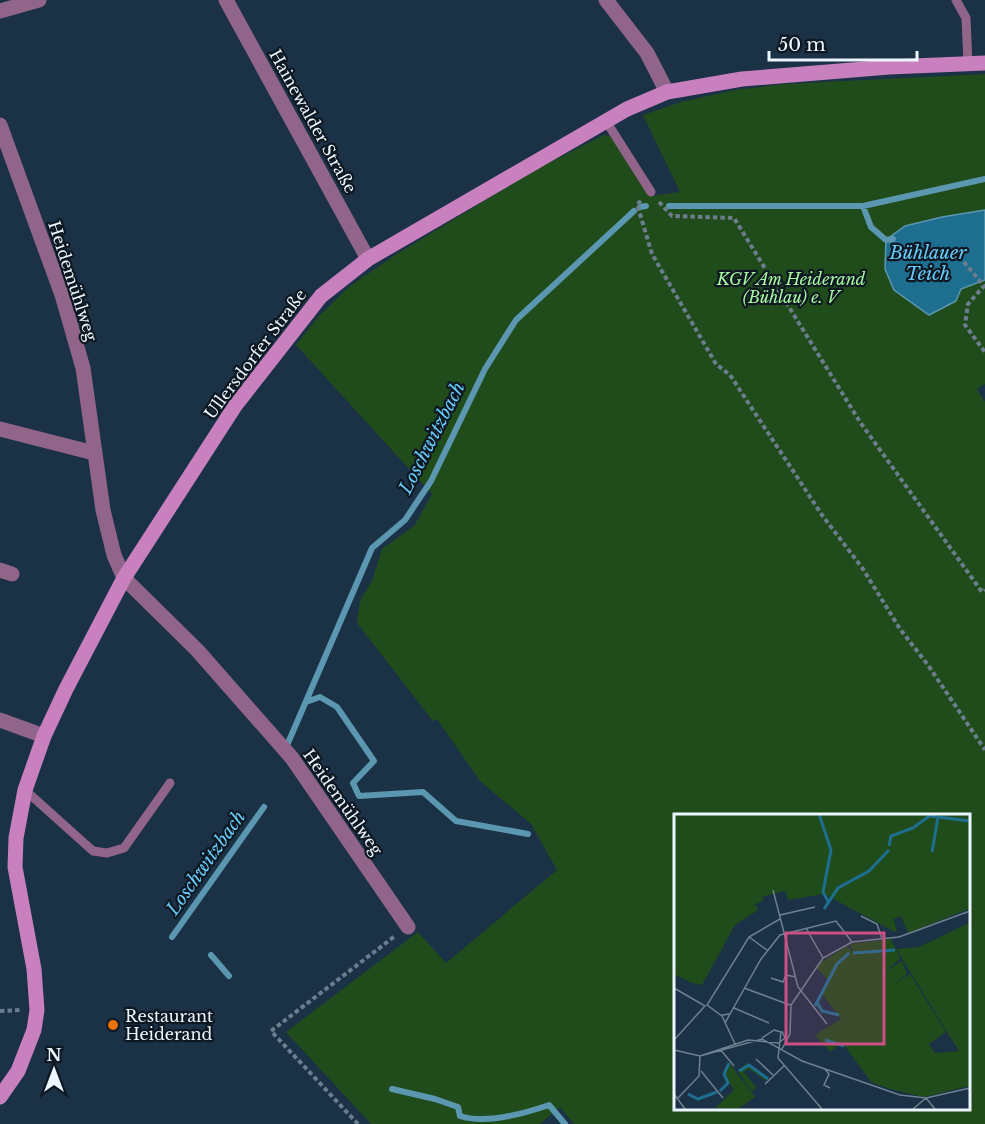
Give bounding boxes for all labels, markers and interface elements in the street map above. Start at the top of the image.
scale bar [769,24,918,62]
text: 50 m [778,34,826,56]
street label: Hainewalder Straße [265,46,361,196]
street label: Heidemühlweg [44,218,102,344]
water label: Bühlauer Teich [889,242,967,285]
park label: KGV Am Heiderand (Bühlau) e. V [716,269,866,307]
street label: Ullersdorfer Straße [200,285,310,423]
water label: Loschwitzbach [394,378,470,498]
street label: Heidemühlweg [299,745,387,859]
water label: Loschwitzbach [161,807,250,920]
inset map [674,814,970,1109]
place label: Restaurant Heiderand [125,1006,213,1044]
marker: Restaurant Heiderand [106,1018,120,1032]
north arrow [24,1040,84,1100]
text: N [46,1045,62,1065]

